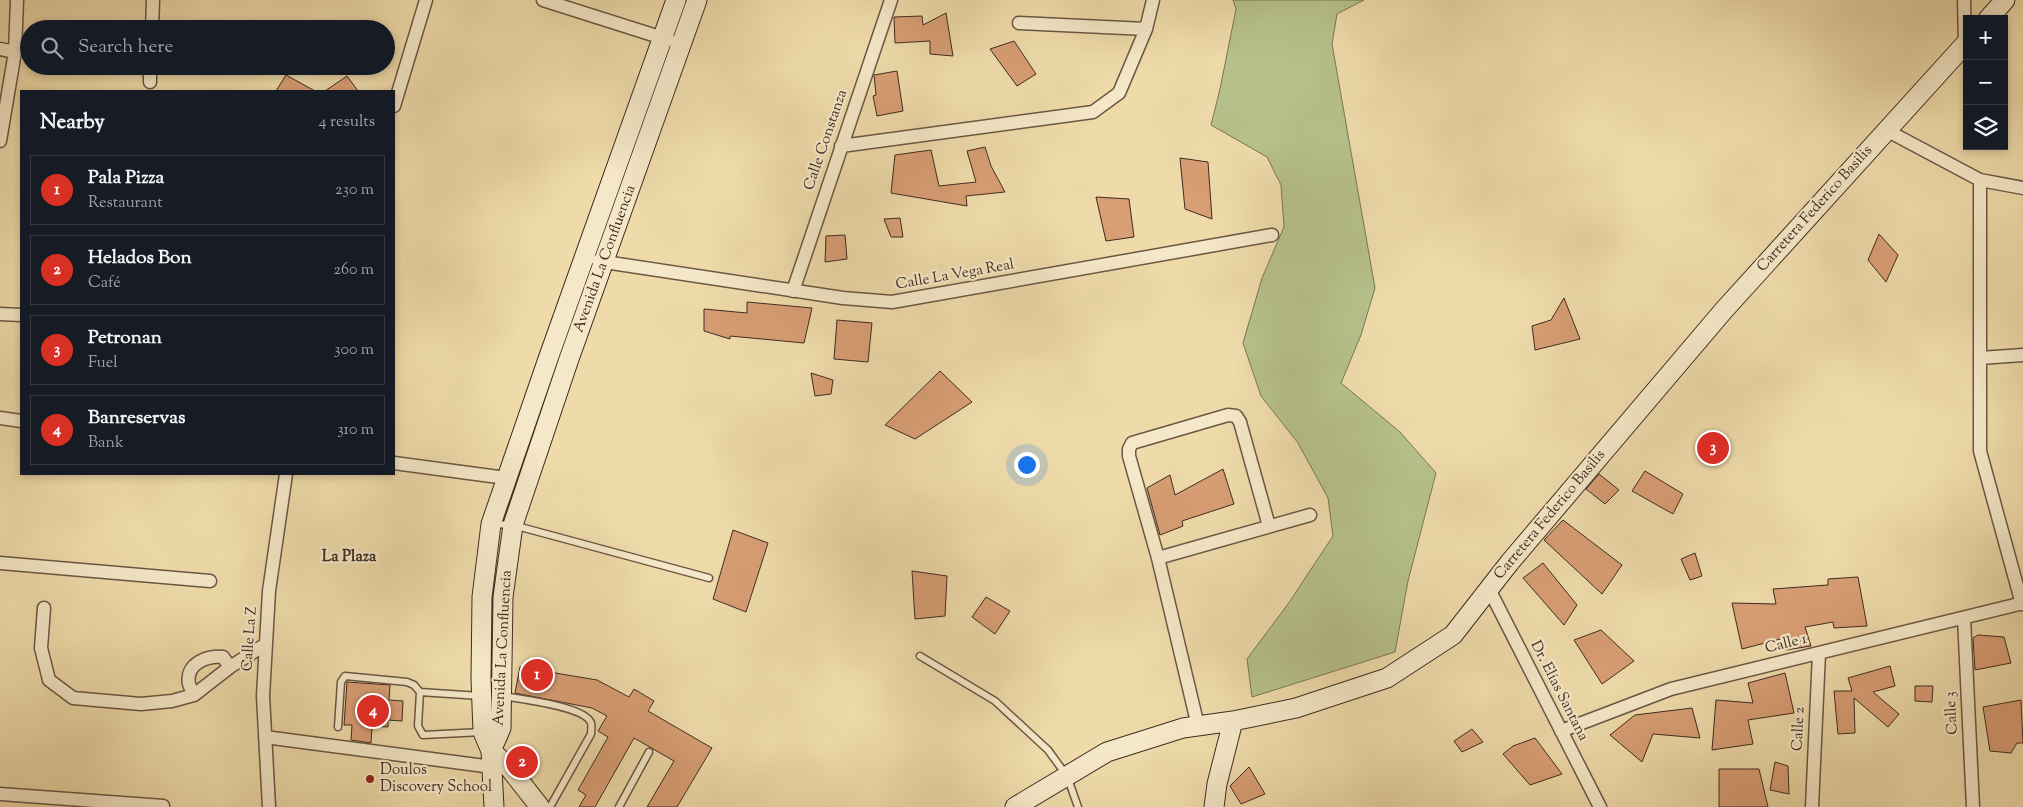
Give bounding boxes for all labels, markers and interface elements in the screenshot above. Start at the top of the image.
map controls [1963,15,2008,150]
button: + [1963,15,2008,60]
search box [20,20,395,75]
icon: search [38,34,66,62]
text: Search here [78,34,173,61]
button: − [1963,60,2008,105]
street label: Calle Constanza [799,87,853,193]
button: layers [1963,105,2008,150]
text: Nearby [40,108,105,138]
text: 4 results [319,111,375,134]
street label: Carretera Federico Basilis [1752,141,1878,277]
text: Pala Pizza [88,165,164,192]
text: 1 [54,179,60,202]
text: 230 m [335,179,374,202]
street label: Avenida La Confluencia [569,182,642,336]
text: Restaurant [88,192,163,215]
text: Helados Bon [88,245,192,272]
street label: Calle La Vega Real [894,254,1016,296]
text: 2 [53,259,61,282]
text: 260 m [333,259,374,282]
text: Café [88,272,121,295]
text: Petronan [88,325,162,352]
text: 3 [54,339,60,362]
text: 300 m [334,339,374,362]
text: Fuel [88,352,118,375]
text: Banreservas [88,405,185,432]
text: 4 [53,419,61,442]
text: 310 m [337,419,374,442]
pin: 3 [1697,429,1729,467]
text: Bank [88,432,124,455]
street label: Carretera Federico Basilis [1489,445,1611,585]
your location [1014,452,1040,478]
district label: La Plaza [322,546,377,569]
street label: Avenida La Confluencia [488,570,518,726]
street label: Calle La Z [237,605,263,672]
street label: Calle 1 [1763,629,1809,659]
street label: Dr. Elías Santana [1525,637,1593,745]
pin: 1 [521,656,553,694]
street label: Calle 3 [1940,691,1964,735]
pin: 4 [357,692,389,730]
street label: Calle 2 [1787,706,1811,752]
pin: 2 [506,743,538,781]
place label: Doulos Discovery School [380,760,492,798]
marker: Doulos Discovery School [364,773,376,785]

